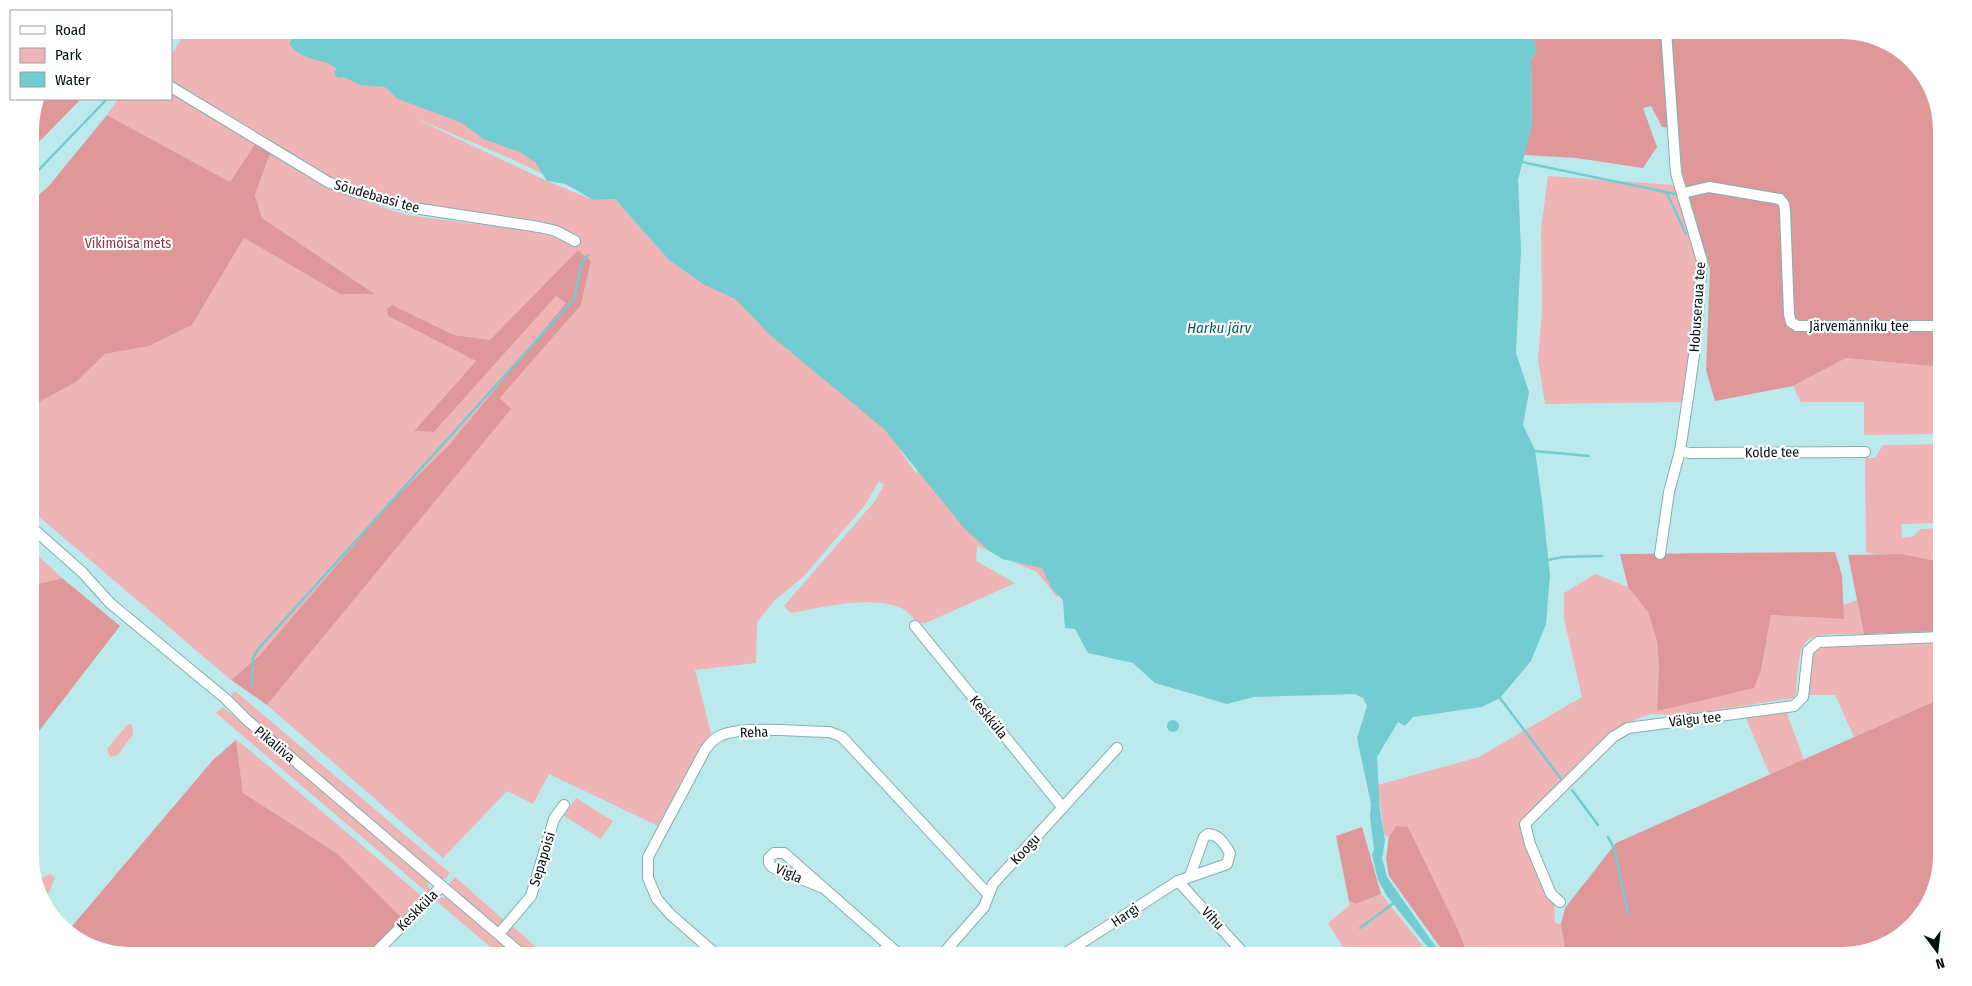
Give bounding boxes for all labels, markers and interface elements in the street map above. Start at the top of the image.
legend [10,10,172,100]
text: Road [55,21,86,39]
text: Park [55,46,82,64]
text: Water [55,71,91,89]
street label: Sõudebaasi tee [332,176,422,217]
park label: Vikimõisa mets [85,235,171,252]
street label: Hobuseraua tee [1686,261,1709,353]
street label: Järvemänniku tee [1809,318,1909,335]
water label: Harku järv [1187,319,1252,337]
street label: Kolde tee [1745,444,1799,461]
street label: Keskküla [966,692,1011,743]
street label: Välgu tee [1668,708,1722,731]
street label: Pikaliiva [251,723,298,766]
street label: Reha [739,724,769,741]
street label: Sepapoisi [526,830,559,888]
street label: Koogu [1007,830,1044,868]
street label: Vigla [773,860,805,887]
street label: Keskküla [393,886,441,934]
street label: Hargi [1108,900,1143,931]
street label: Vihu [1198,903,1227,933]
north arrow [1912,926,1962,976]
text: N [1934,954,1946,972]

